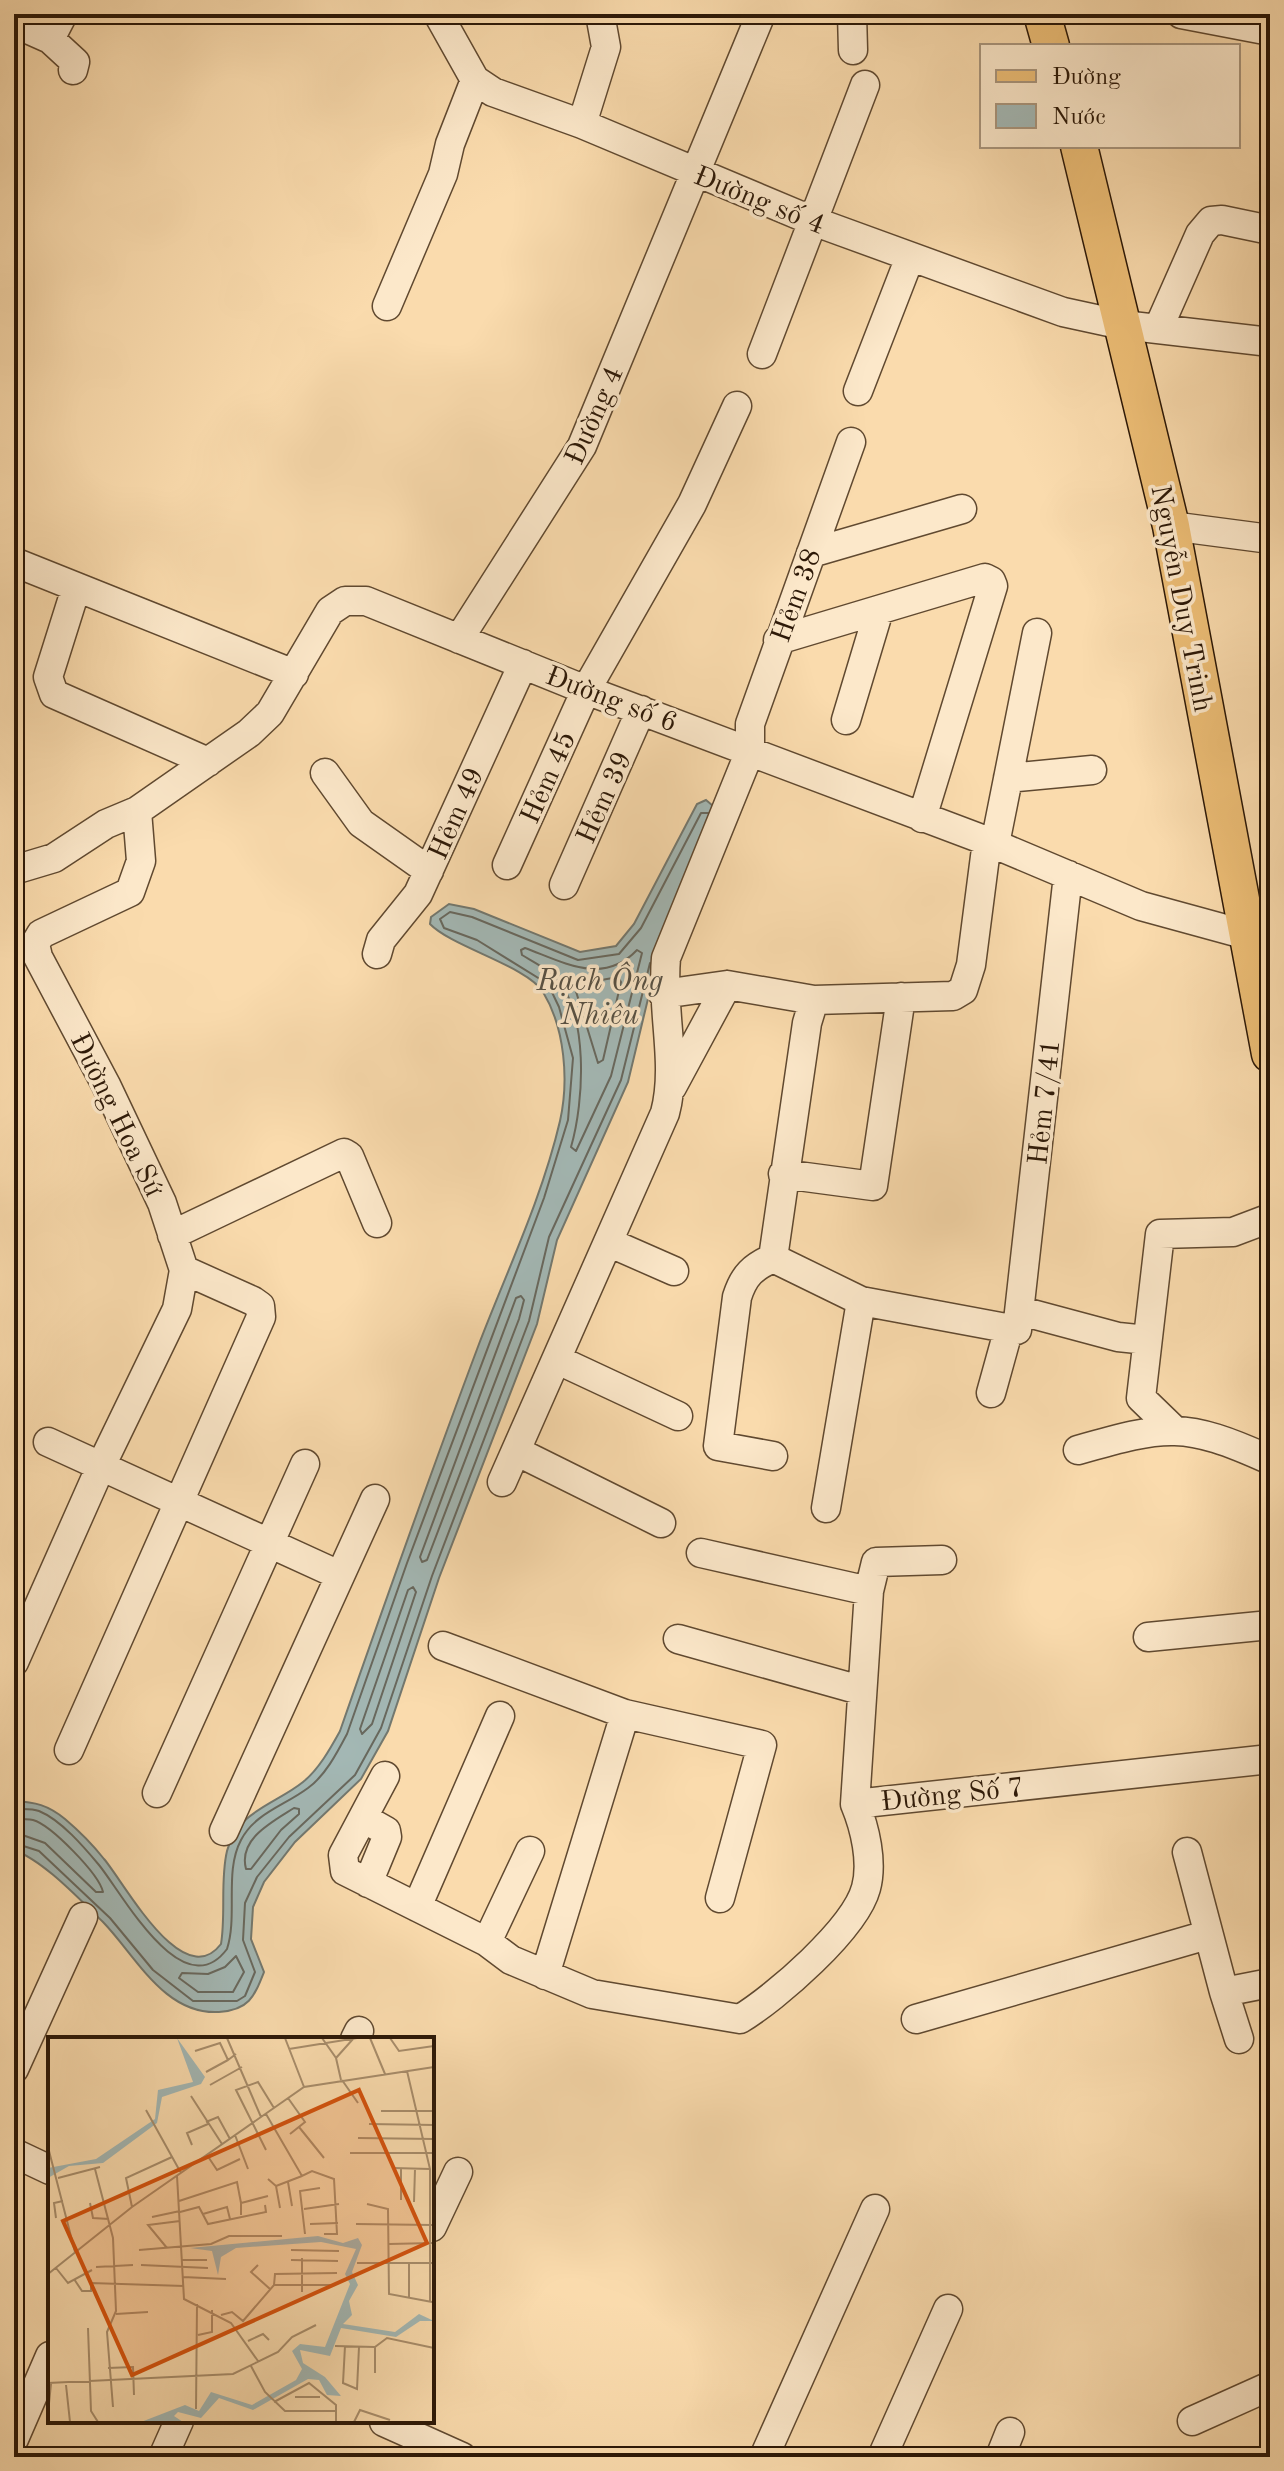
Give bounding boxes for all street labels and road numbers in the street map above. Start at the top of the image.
street label: Đường số 4 [689,162,829,241]
street label: Đường 4 [562,363,630,470]
street label: Nguyễn Duy Trinh [1144,482,1218,714]
street label: Hẻm 38 [768,545,828,647]
street label: Đường số 6 [541,662,681,739]
street label: Hẻm 45 [517,728,582,828]
street label: Hẻm 39 [573,748,638,848]
street label: Hẻm 49 [425,764,490,864]
street label: Đường Hoa Sứ [64,1029,167,1203]
street label: Hẻm 7/41 [1025,1038,1067,1167]
street label: Đường Số 7 [879,1774,1025,1817]

